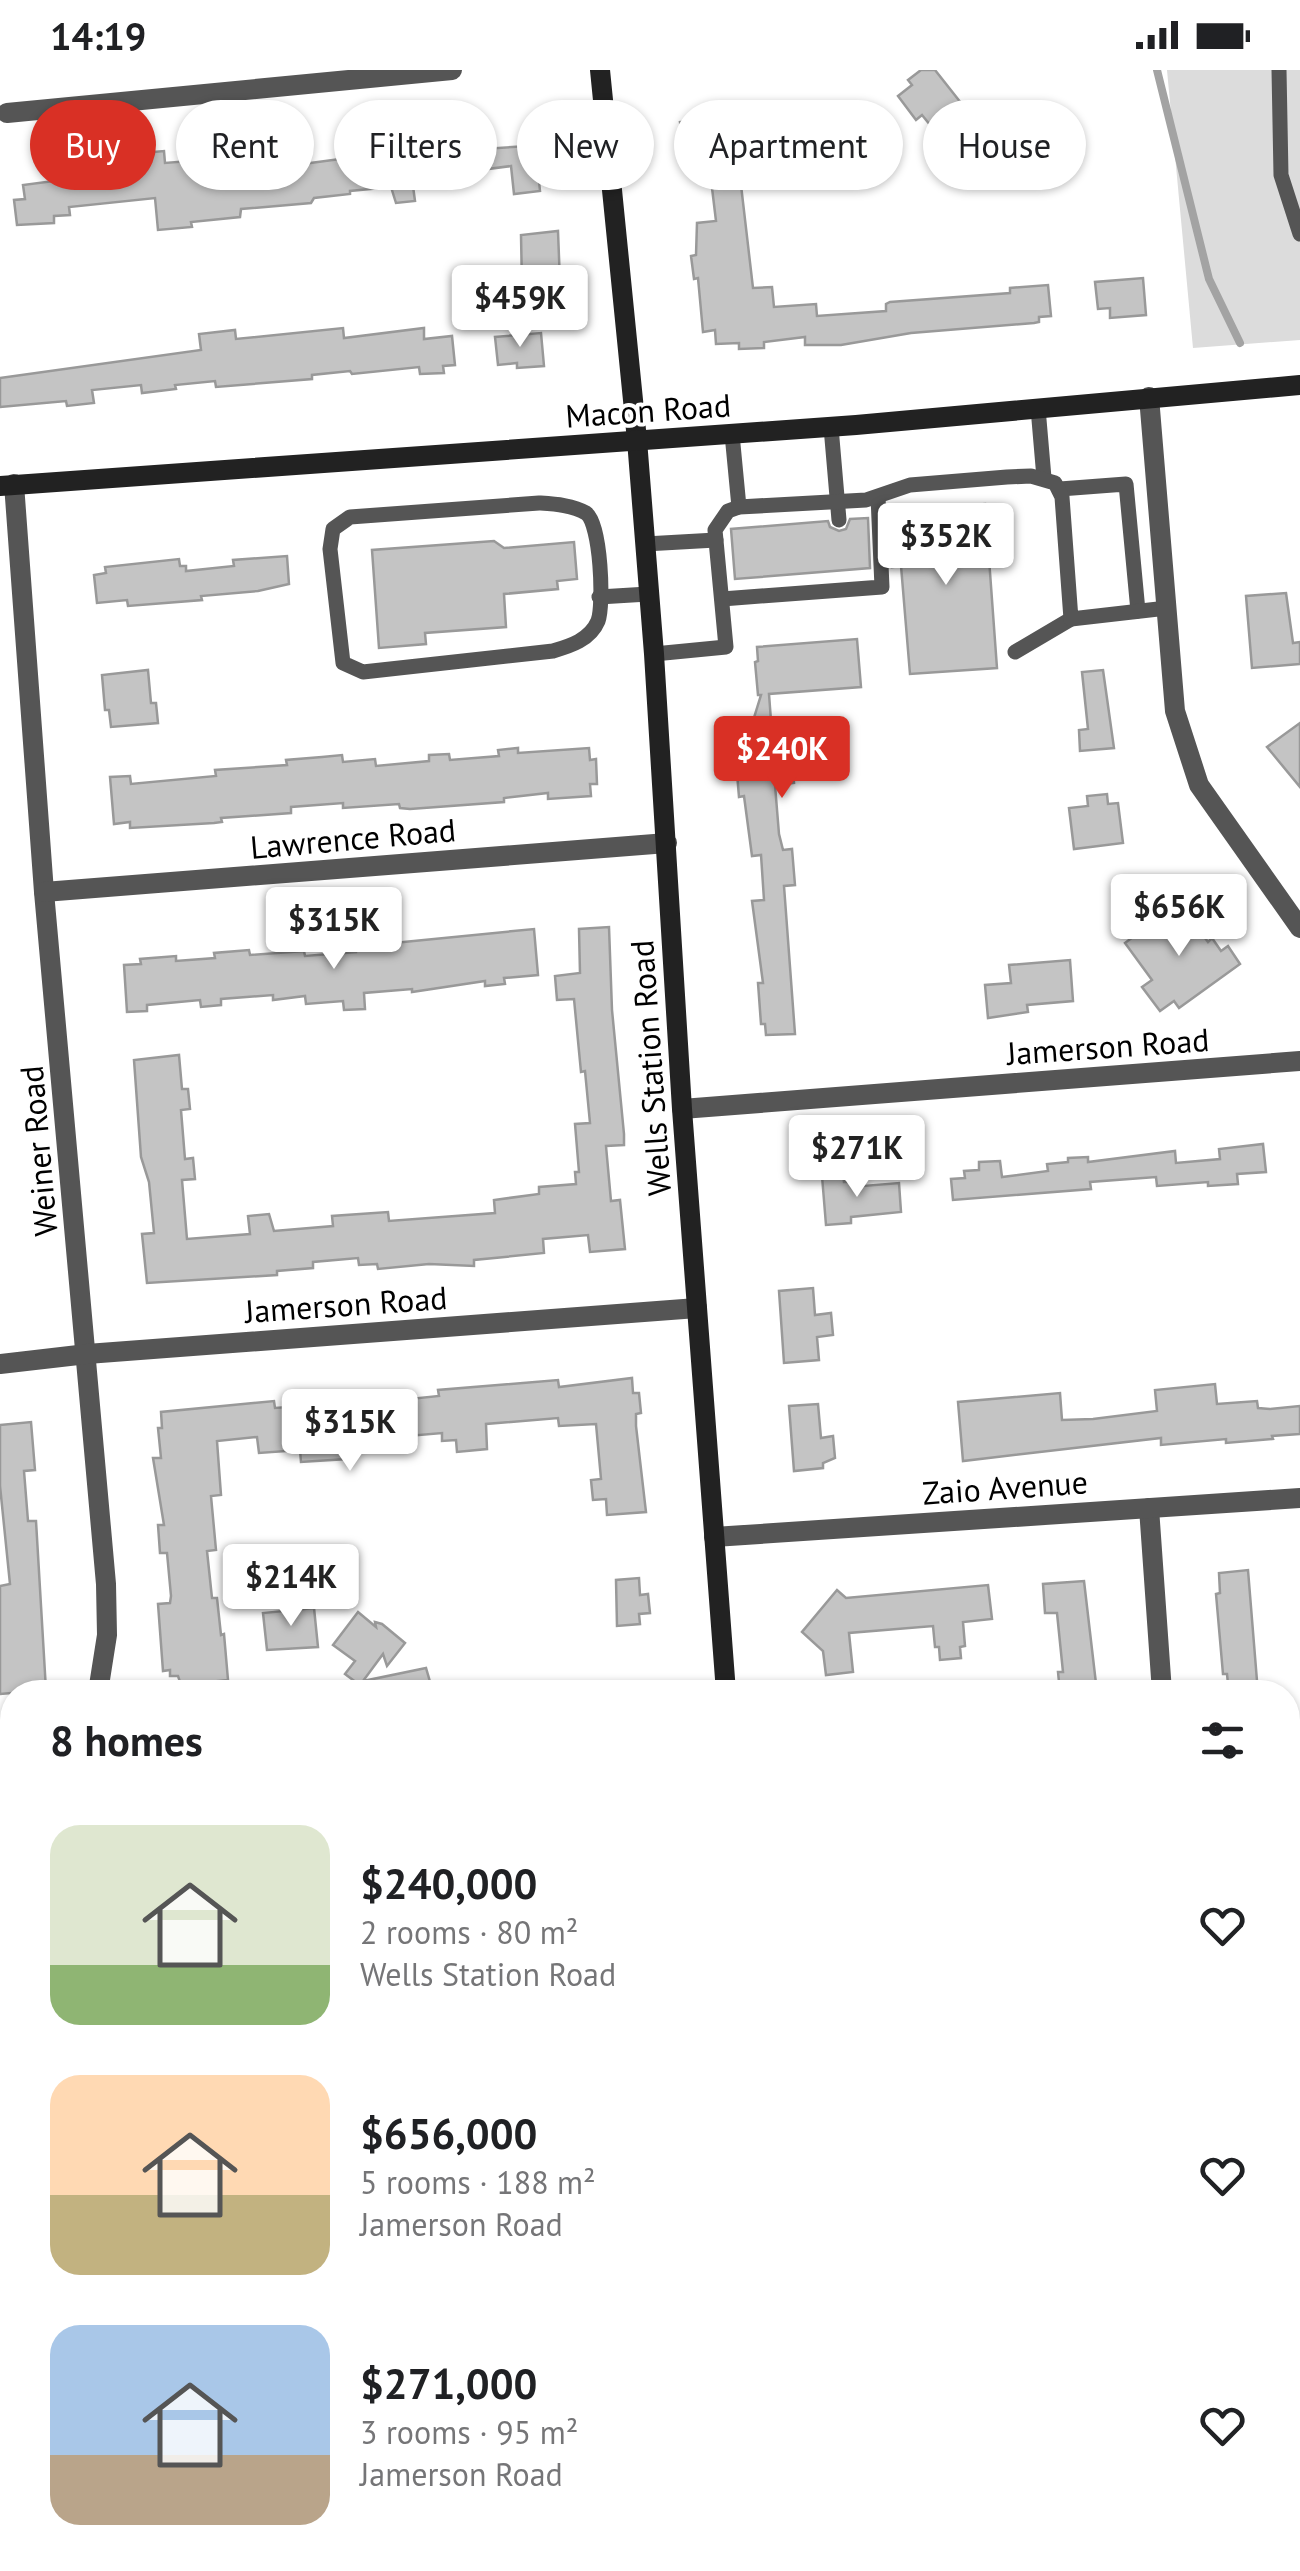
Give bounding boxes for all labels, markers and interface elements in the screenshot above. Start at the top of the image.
text: 14:19 [50,11,146,60]
chip: Buy [30,100,156,190]
chip: Rent [176,100,314,190]
chip: Filters [334,100,497,190]
chip: New [517,100,654,190]
chip: Apartment [674,100,903,190]
chip: House [923,100,1086,190]
pin: $459K [450,265,590,350]
text: $459K [474,276,566,318]
street label: Macon Road [564,383,732,437]
pin: $352K [876,503,1016,588]
text: $352K [900,514,992,556]
pin: $240K [712,716,852,801]
text: $240K [736,727,828,769]
street label: Lawrence Road [248,808,458,868]
pin: $656K [1109,874,1249,959]
text: $656K [1133,885,1225,927]
pin: $315K [264,887,404,972]
text: $315K [288,898,380,940]
street label: Wells Station Road [620,939,680,1197]
street label: Jamerson Road [1003,1018,1211,1074]
street label: Weiner Road [10,1064,66,1238]
pin: $271K [787,1115,927,1200]
text: $271K [811,1126,903,1168]
street label: Jamerson Road [241,1276,449,1332]
pin: $315K [280,1389,420,1474]
text: $315K [304,1400,396,1442]
street label: Zaio Avenue [921,1460,1089,1514]
pin: $214K [221,1544,361,1629]
text: $214K [245,1555,337,1597]
text: 8 homes [50,1713,203,1768]
icon: filters [1195,1713,1250,1768]
text: $240,000 [360,1856,537,1911]
icon: home [130,1865,250,1985]
icon: heart [1195,1898,1250,1953]
text: 2 rooms · 80 m² [360,1911,578,1953]
text: Wells Station Road [360,1953,616,1995]
text: $656,000 [360,2106,537,2161]
icon: home [130,2115,250,2235]
icon: heart [1195,2148,1250,2203]
text: 5 rooms · 188 m² [360,2161,596,2203]
text: Jamerson Road [360,2203,563,2245]
text: $271,000 [360,2356,537,2411]
icon: home [130,2365,250,2485]
icon: heart [1195,2398,1250,2453]
text: 3 rooms · 95 m² [360,2411,578,2453]
text: Jamerson Road [360,2453,563,2495]

